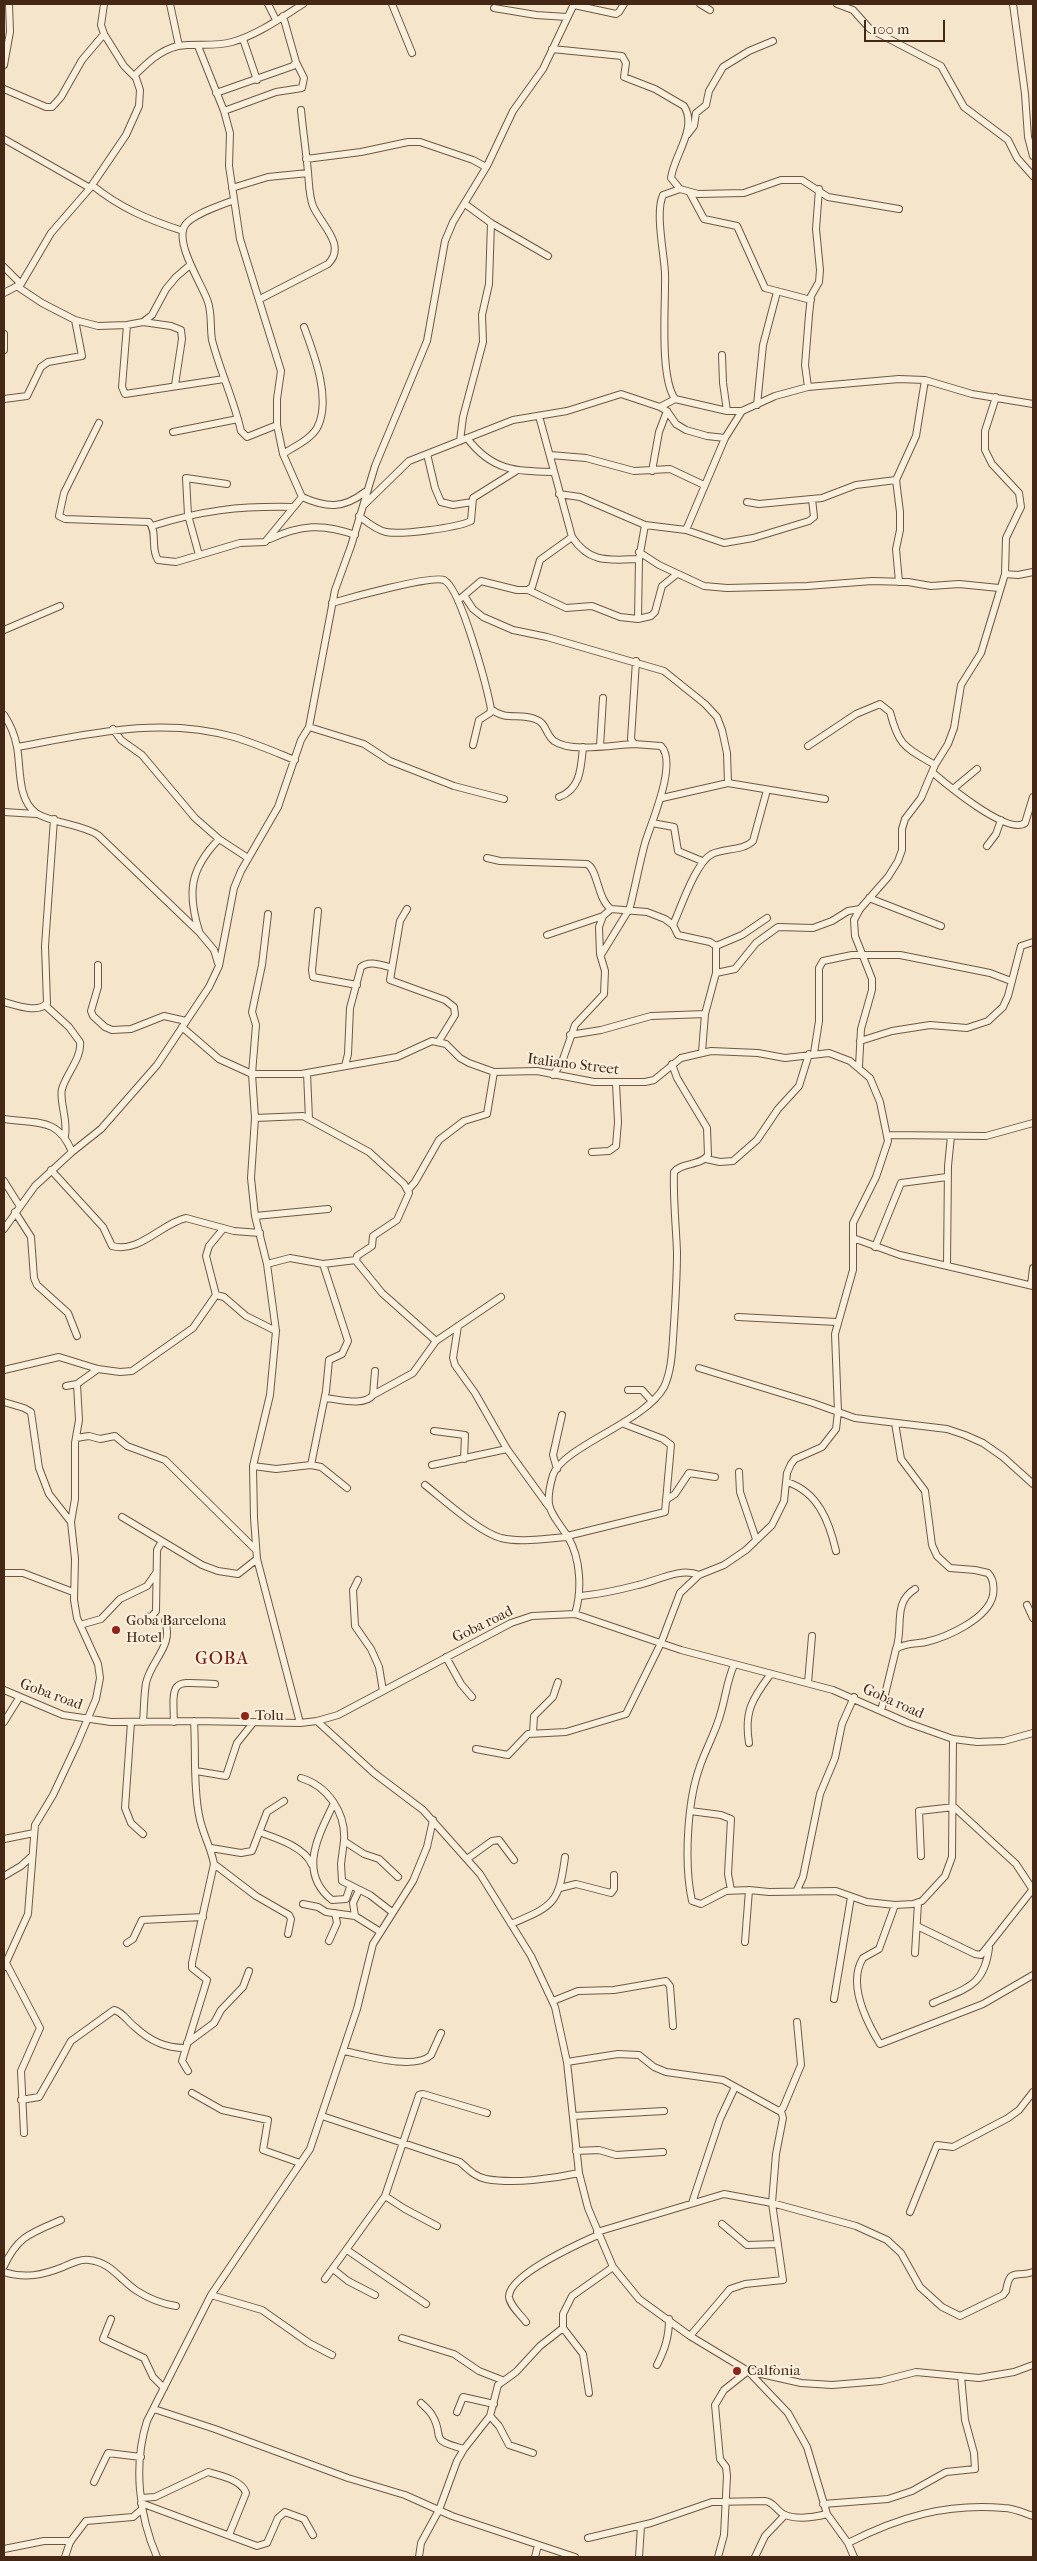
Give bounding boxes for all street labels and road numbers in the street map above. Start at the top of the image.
street label: Italiano Street [526,1050,620,1080]
street label: Goba road [450,1603,516,1647]
street label: Goba road [17,1675,85,1715]
street label: Goba road [860,1681,926,1723]

